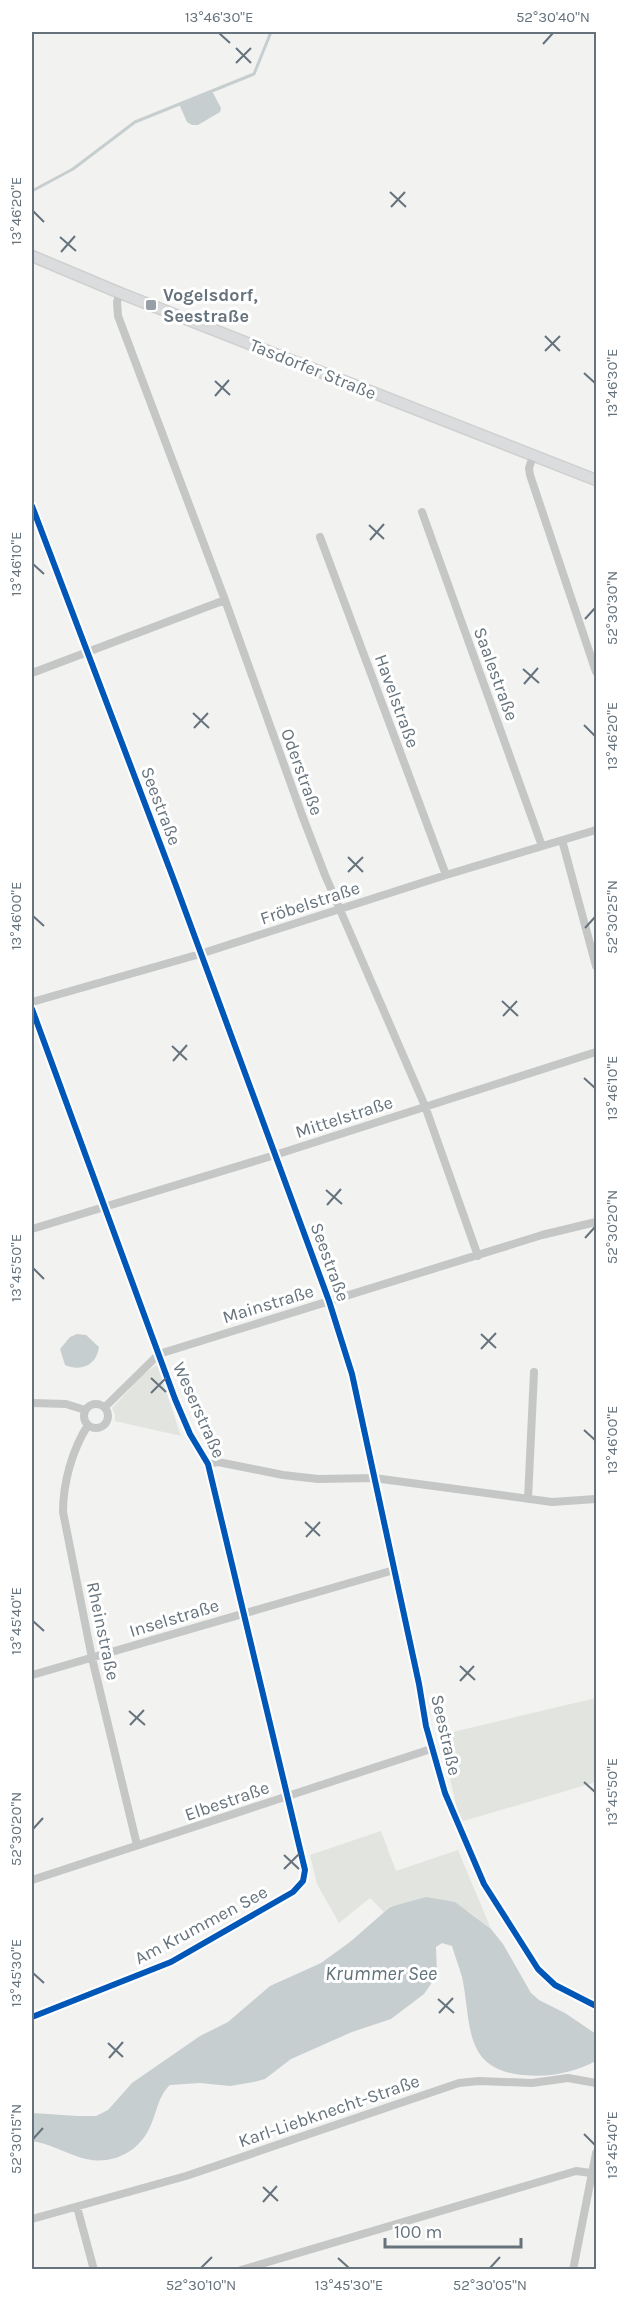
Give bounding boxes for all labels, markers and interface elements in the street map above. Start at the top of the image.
text: 13°46'30"E [185,8,253,26]
text: 52°30'40"N [516,8,590,26]
text: 13°46'20"E [7,177,25,245]
place label: Vogelsdorf, Seestraße [163,284,258,327]
marker: Vogelsdorf, Seestraße [144,298,158,312]
street label: Tasdorfer Straße [247,334,379,404]
text: 13°46'30"E [603,349,621,417]
text: 13°46'10"E [7,532,25,596]
text: 52°30'30"N [603,571,621,645]
street label: Saalestraße [469,624,523,724]
street label: Havelstraße [370,651,424,751]
text: 13°46'20"E [603,702,621,770]
street label: Oderstraße [276,725,328,819]
street label: Seestraße [136,764,186,848]
street label: Fröbelstraße [257,877,363,929]
text: 52°30'25"N [603,880,621,954]
text: 13°46'00"E [7,882,25,950]
text: 13°46'10"E [603,1056,621,1120]
street label: Mittelstraße [292,1091,396,1143]
text: 52°30'20"N [603,1190,621,1264]
street label: Seestraße [306,1220,354,1304]
text: 13°45'50"E [7,1234,25,1302]
street label: Mainstraße [220,1280,316,1328]
street label: Weserstraße [168,1359,230,1461]
text: 13°46'00"E [603,1406,621,1474]
street label: Rheinstraße [82,1580,124,1682]
text: 13°45'40"E [7,1587,25,1655]
street label: Inselstraße [127,1594,221,1642]
street label: Seestraße [426,1692,466,1778]
text: 13°45'50"E [603,1758,621,1826]
street label: Elbestraße [182,1776,272,1826]
text: 52°30'20"N [7,1792,25,1866]
street label: Am Krummen See [131,1881,271,1969]
text: 13°45'30"E [7,1939,25,2007]
water label: Krummer See [325,1962,437,1985]
street label: Karl-Liebknecht-Straße [236,2070,422,2152]
text: 52°30'15"N [7,2104,25,2174]
text: 13°45'40"E [603,2111,621,2179]
scale bar [385,2211,522,2249]
text: 100 m [394,2221,442,2243]
text: 52°30'10"N [166,2276,236,2294]
text: 13°45'30"E [315,2276,383,2294]
text: 52°30'05"N [453,2276,527,2294]

